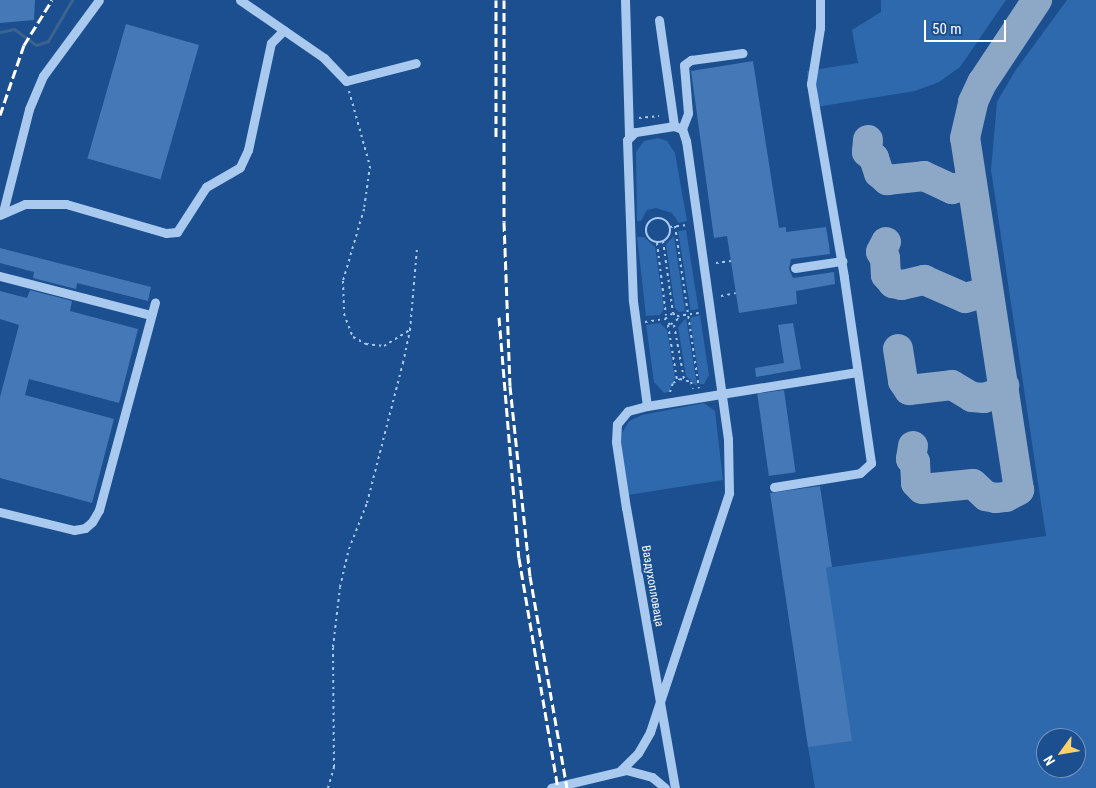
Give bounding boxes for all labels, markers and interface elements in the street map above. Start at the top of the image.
scale bar [926,10,1008,42]
text: 50 m [932,20,962,38]
street label: Ваздухопловаца [638,544,666,628]
north arrow [1036,728,1086,778]
text: N [1040,753,1058,768]

